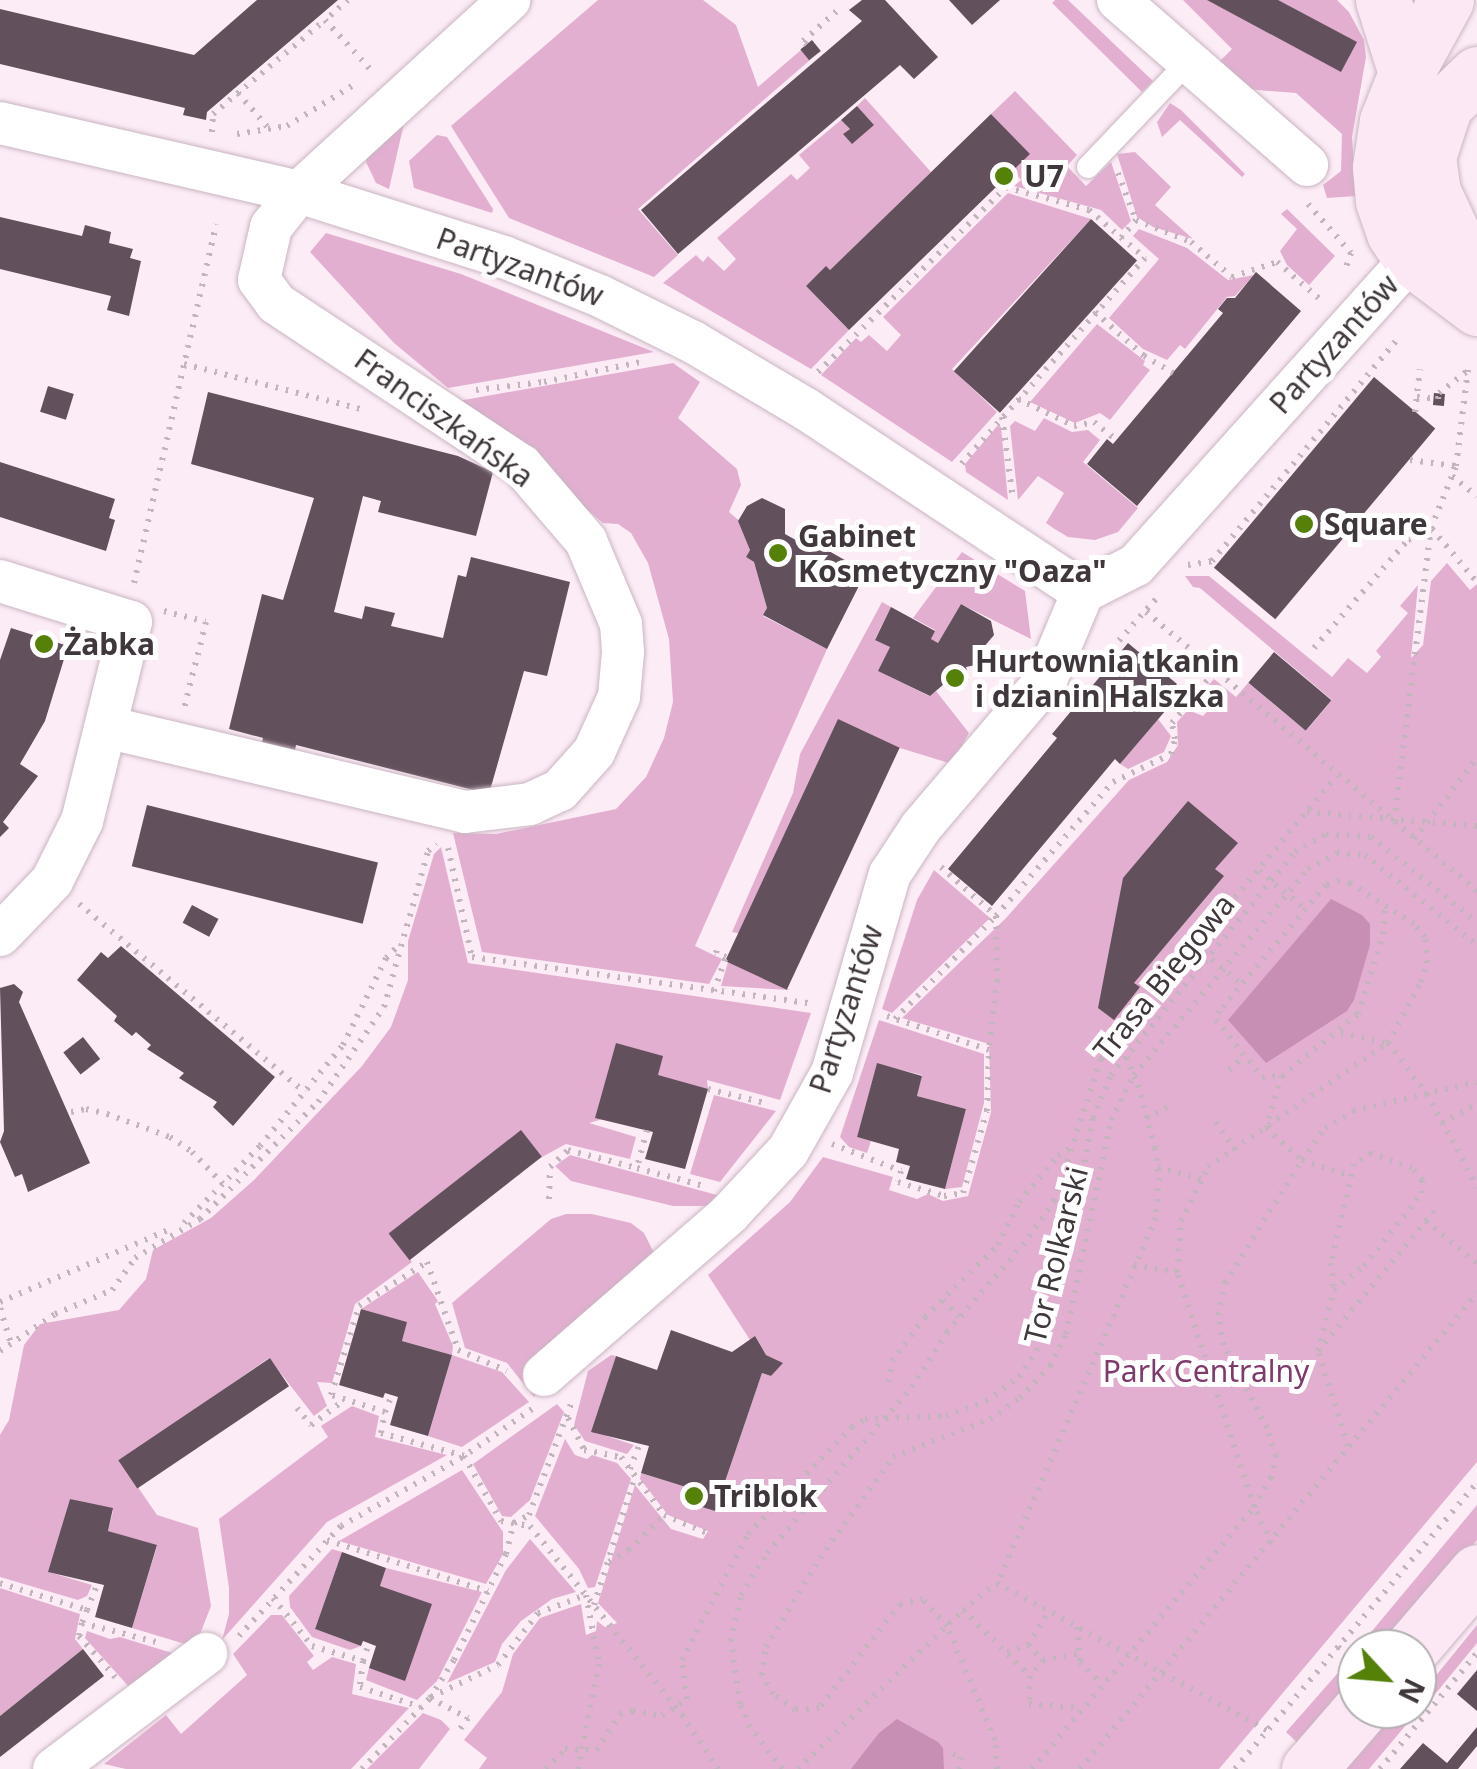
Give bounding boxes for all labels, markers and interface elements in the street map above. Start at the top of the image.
place label: U7 [1024,158,1064,194]
marker: U7 [993,165,1015,187]
street label: Partyzantów [432,220,608,314]
street label: Partyzantów [1262,267,1406,421]
street label: Franciszkańska [348,341,540,495]
place label: Square [1324,506,1428,542]
marker: Square [1293,513,1315,535]
place label: Gabinet Kosmetyczny "Oaza" [798,518,1107,588]
marker: Gabinet Kosmetyczny "Oaza" [767,542,789,564]
place label: Żabka [64,626,155,662]
marker: Żabka [33,633,55,655]
place label: Hurtownia tkanin i dzianin Halszka [975,643,1240,714]
marker: Hurtownia tkanin i dzianin Halszka [944,667,966,689]
street label: Trasa Biegowa [1086,887,1242,1067]
street label: Partyzantów [802,920,890,1098]
street label: Tor Rolkarski [1017,1163,1095,1347]
park label: Park Centralny [1103,1353,1309,1389]
place label: Triblok [714,1478,817,1514]
marker: Triblok [683,1485,705,1507]
north arrow [1337,1629,1437,1729]
text: N [1390,1673,1434,1710]

